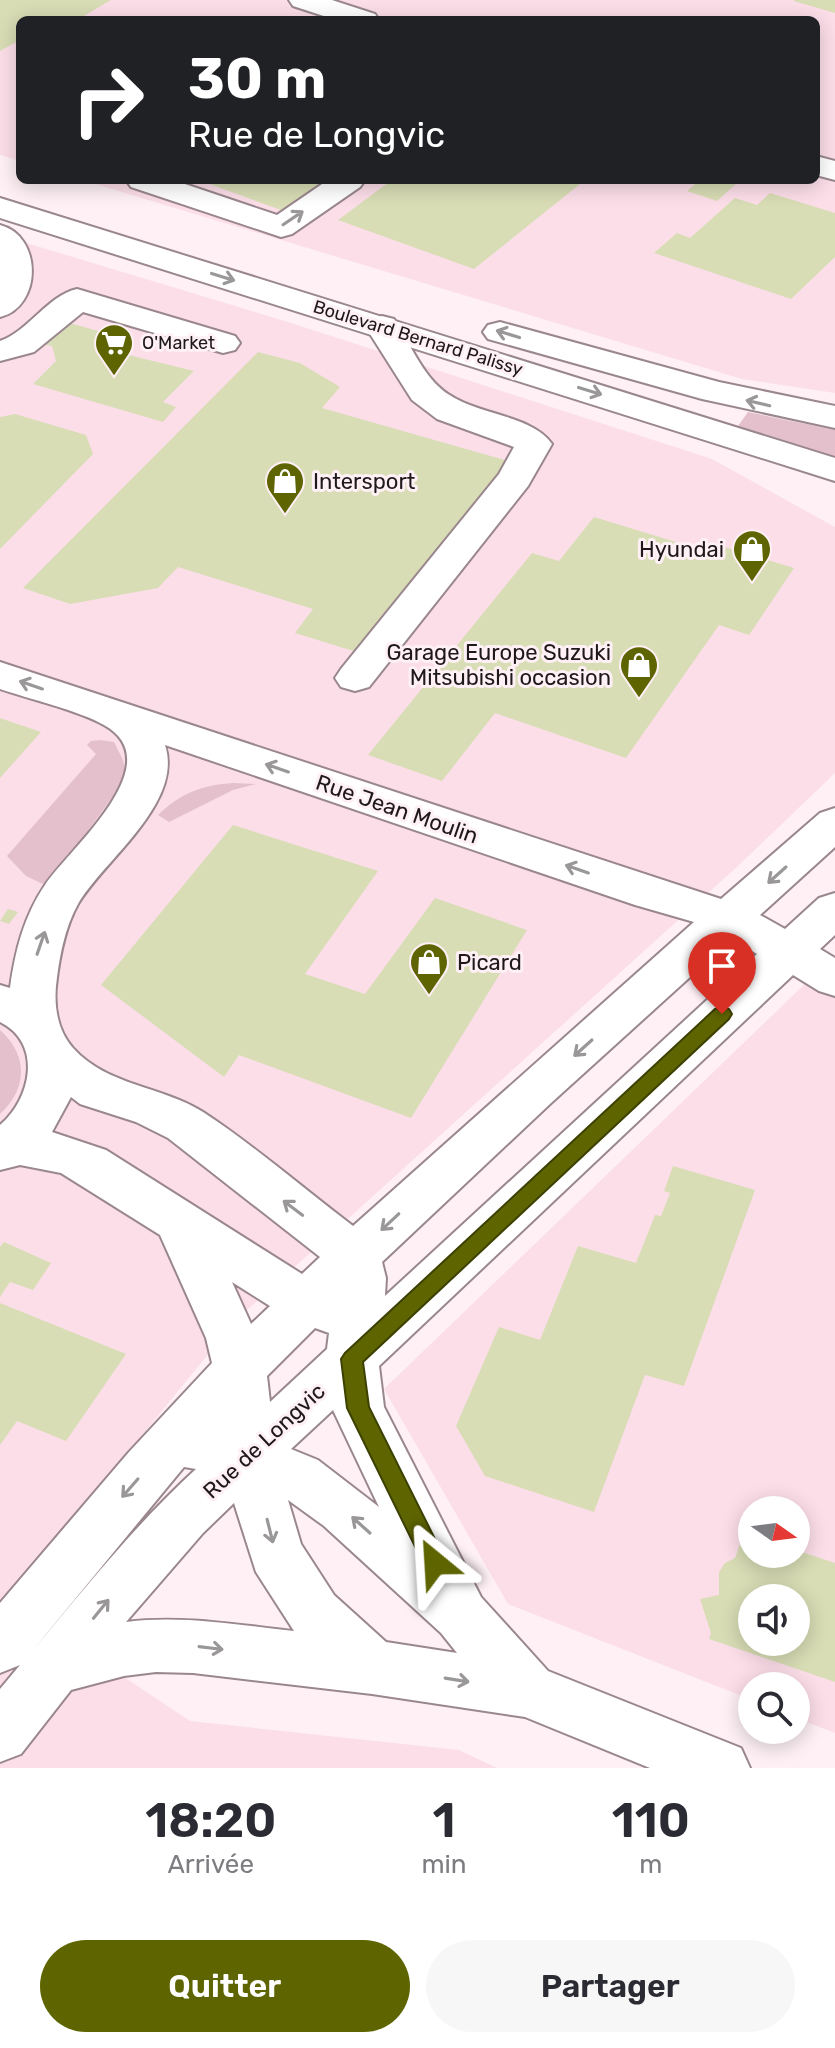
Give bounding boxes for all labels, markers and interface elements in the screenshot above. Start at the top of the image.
text: 30 m [188,46,326,112]
icon: right [56,48,160,152]
text: Rue de Longvic [188,113,445,156]
one-way arrow [282,210,304,226]
one-way arrow [210,270,236,285]
street label: Boulevard Bernard Palissy [310,296,526,380]
supermarket icon: O'Market [93,322,135,377]
one-way arrow [495,326,521,341]
place label: O'Market [142,332,215,354]
one-way arrow [577,385,602,400]
one-way arrow [746,394,772,409]
shop icon: Intersport [264,460,306,515]
place label: Intersport [313,468,416,495]
shop icon: Hyundai [731,528,773,583]
place label: Hyundai [639,536,724,563]
place label: Garage Europe Suzuki Mitsubishi occasion [387,639,611,691]
shop icon: Garage Europe Suzuki Mitsubishi occasion [618,644,660,699]
one-way arrow [19,677,44,692]
one-way arrow [265,760,290,775]
street label: Rue Jean Moulin [312,769,482,849]
one-way arrow [564,861,589,876]
one-way arrow [767,865,787,883]
one-way arrow [34,931,49,956]
pin [688,932,756,1014]
shop icon: Picard [408,941,450,996]
icon: arrive [700,944,744,988]
place label: Picard [457,949,522,976]
one-way arrow [574,1039,594,1057]
one-way arrow [283,1200,304,1217]
one-way arrow [380,1213,400,1232]
street label: Rue de Longvic [197,1378,331,1504]
one-way arrow [121,1478,139,1498]
north arrow [738,1496,810,1568]
map controls [738,1496,810,1744]
one-way arrow [263,1517,278,1543]
one-way arrow [352,1517,372,1535]
position arrow [393,1521,477,1605]
button: sound [738,1584,810,1656]
one-way arrow [92,1599,110,1619]
one-way arrow [197,1641,224,1656]
button: search [738,1672,810,1744]
one-way arrow [444,1673,470,1688]
text: 18:20 [145,1792,276,1849]
text: 1 [432,1792,455,1849]
text: 110 [612,1792,690,1849]
text: Arrivée [167,1849,254,1880]
text: min [421,1849,467,1880]
text: m [639,1849,662,1880]
button: Quitter [40,1940,410,2032]
button: Partager [426,1940,795,2032]

